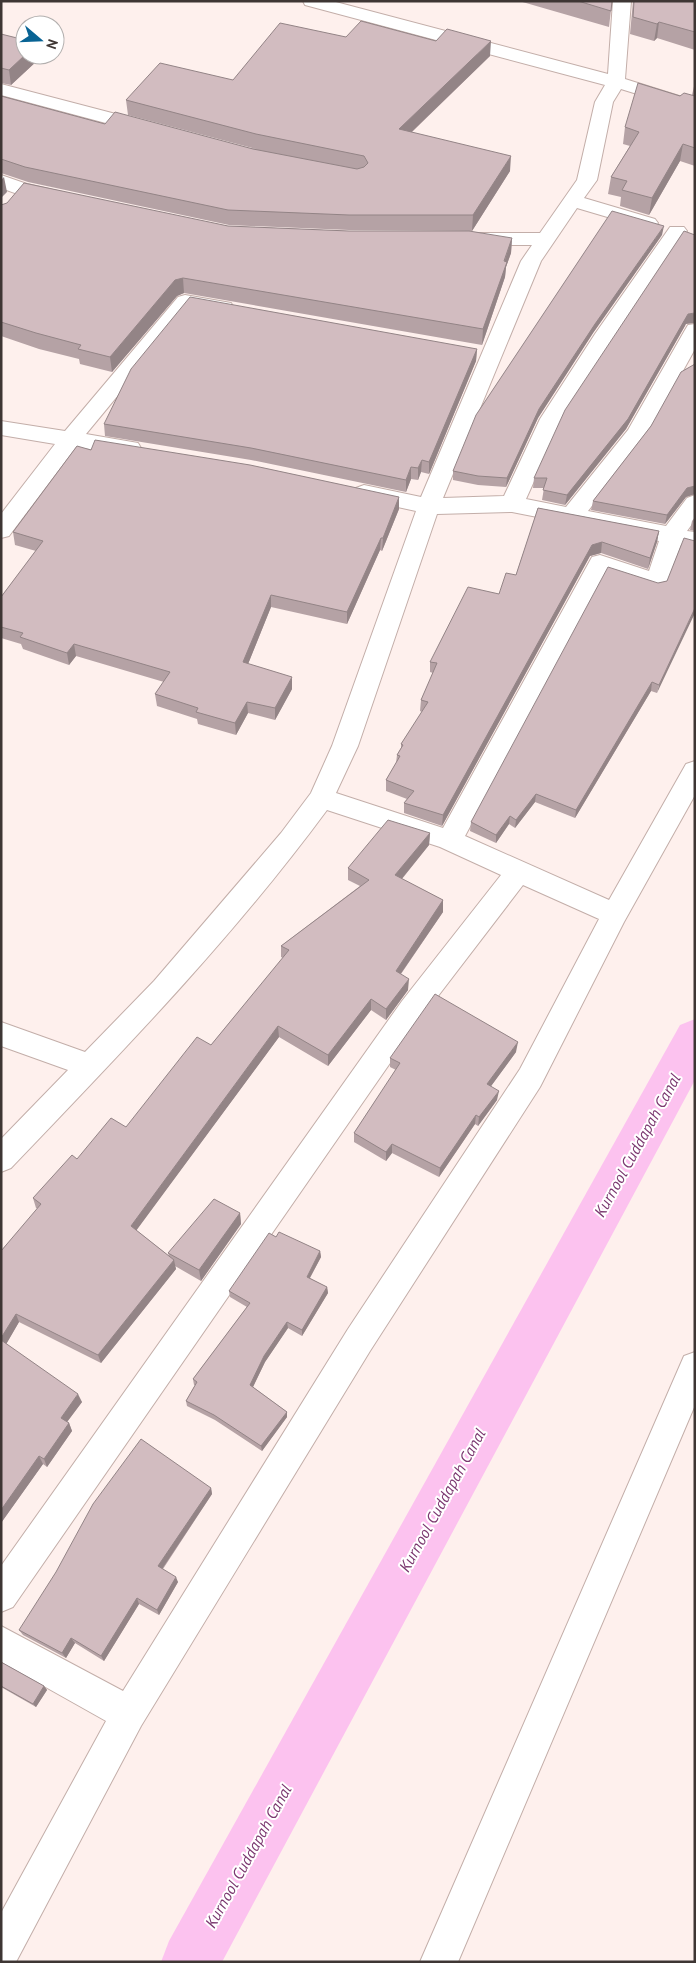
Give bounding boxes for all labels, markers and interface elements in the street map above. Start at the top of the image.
north arrow [15,15,65,65]
text: N [42,37,62,52]
water label: Kurnool Cuddapah Canal [589,1069,685,1220]
water label: Kurnool Cuddapah Canal [394,1424,490,1575]
water label: Kurnool Cuddapah Canal [200,1780,296,1931]

